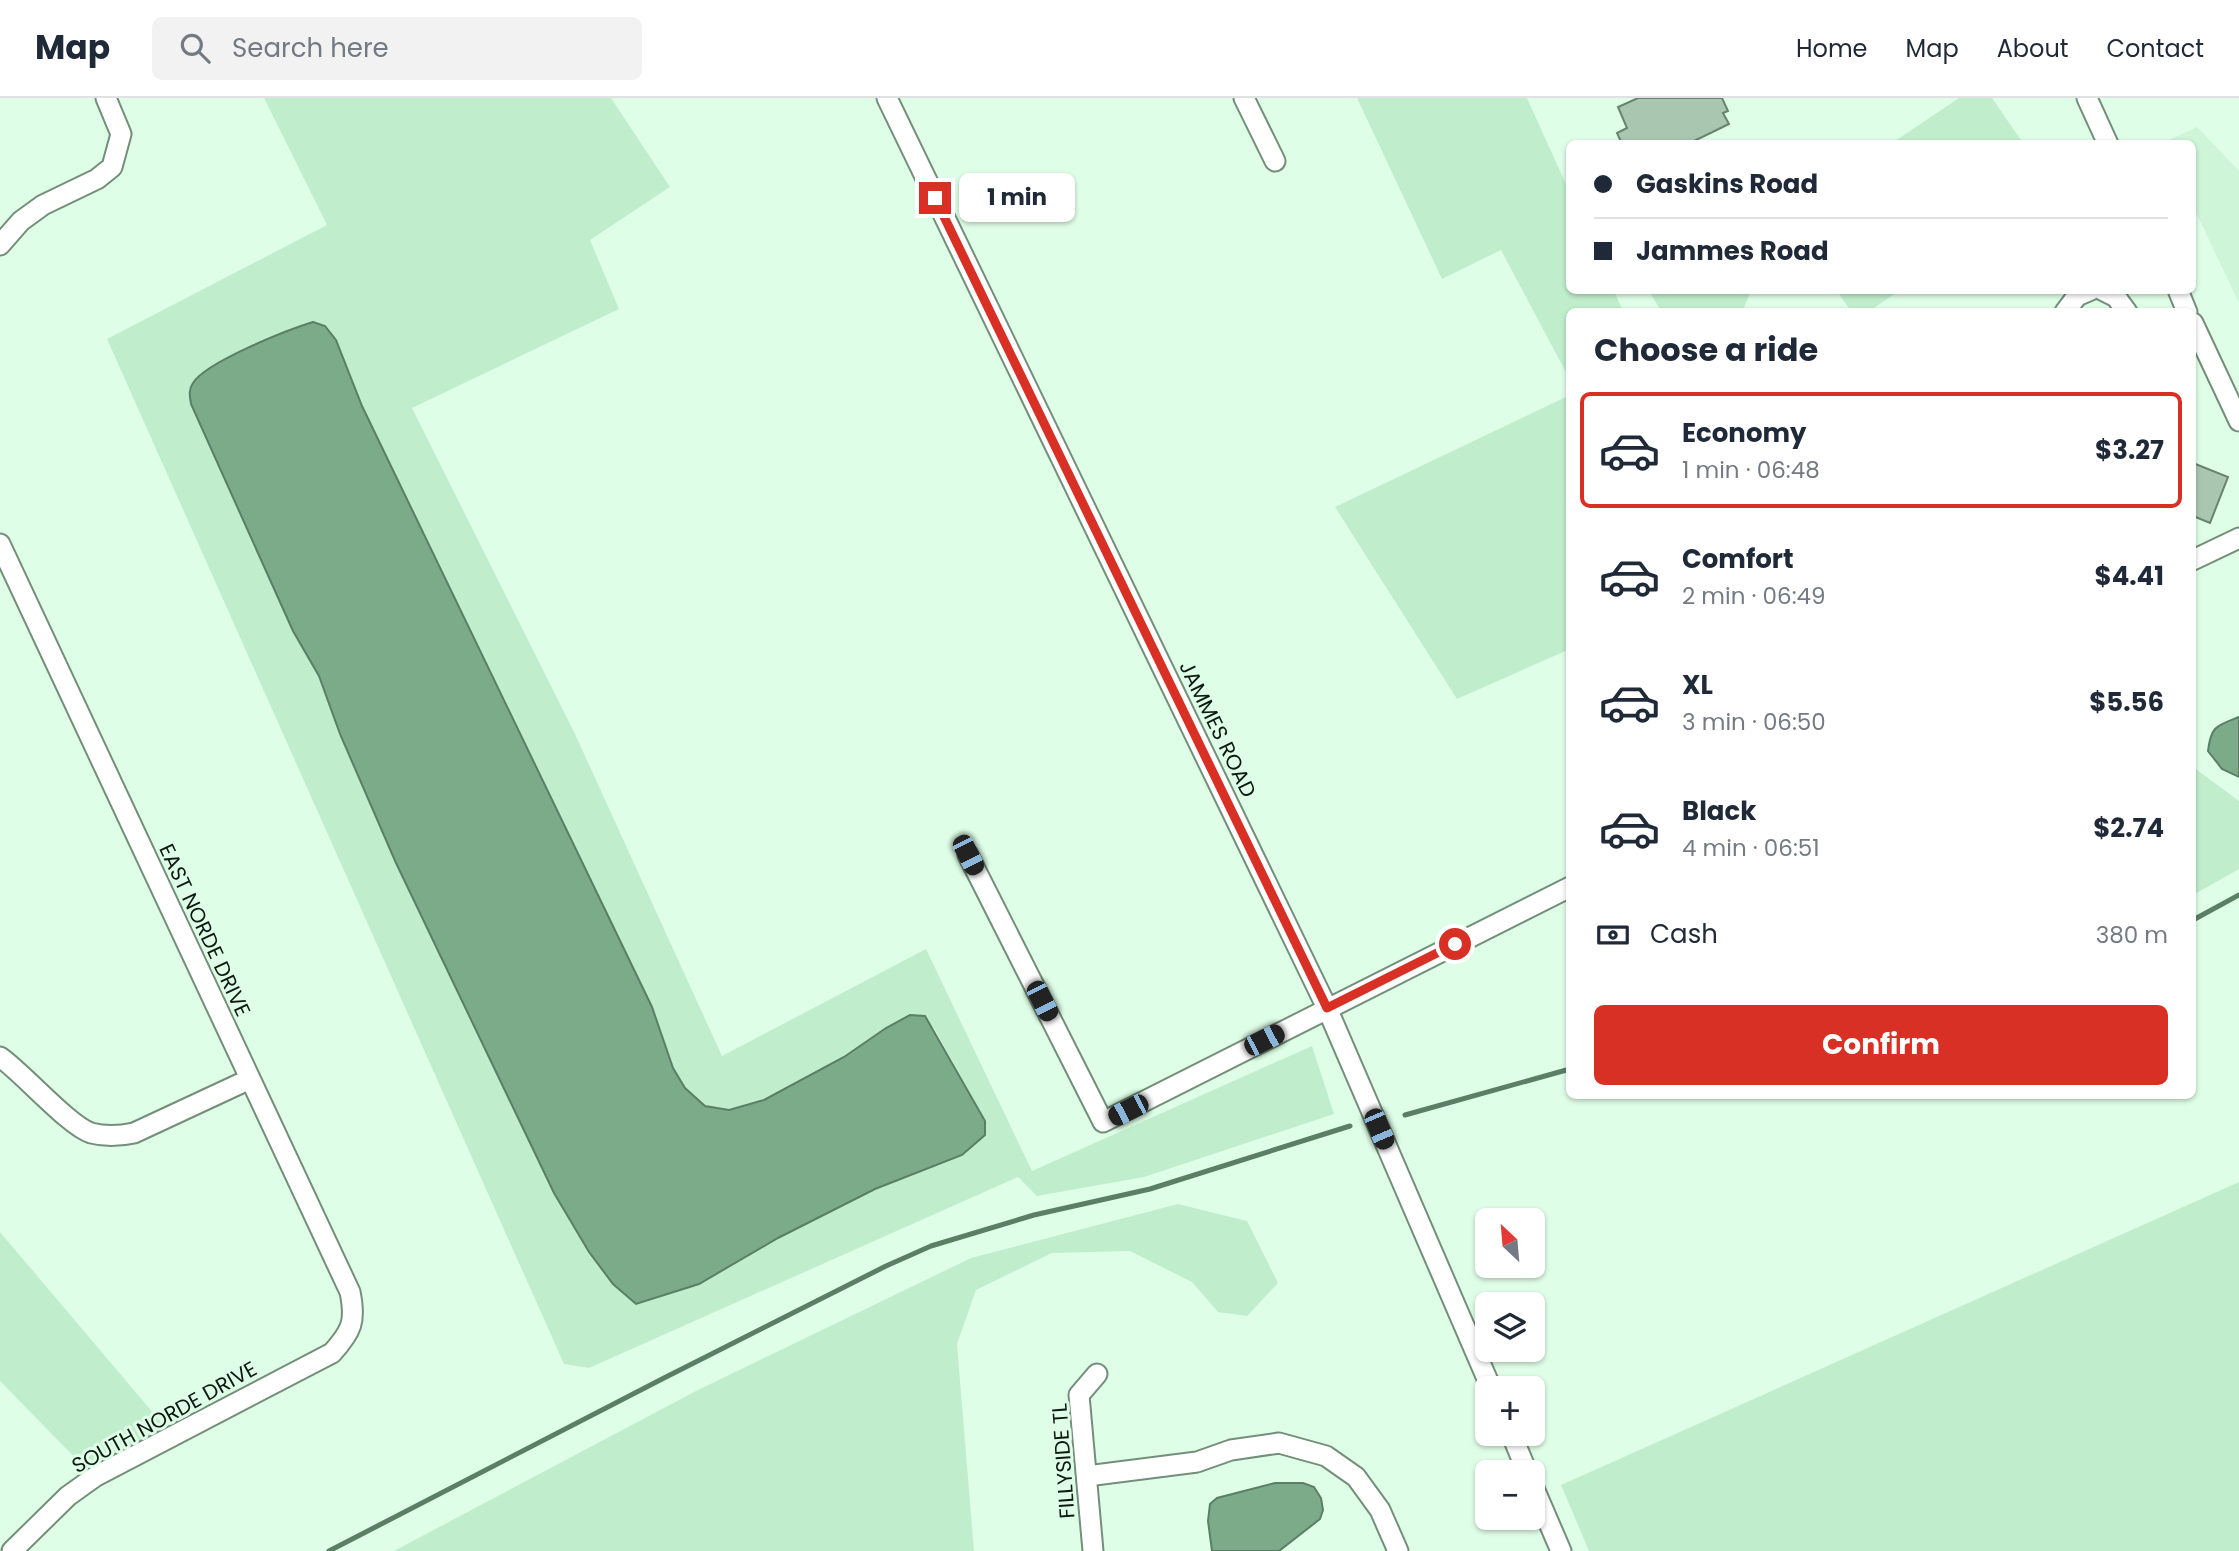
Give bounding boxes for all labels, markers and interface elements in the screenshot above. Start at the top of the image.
search box [152,17,642,80]
text: Map [35,24,110,71]
icon: search [176,29,214,67]
text: Search here [232,30,389,66]
text: Home [1796,32,1868,65]
text: Map [1906,32,1959,65]
text: About [1997,32,2068,65]
text: Contact [2106,32,2204,65]
text: Gaskins Road [1636,166,1818,202]
callout: 1 min [960,174,1075,222]
text: 1 min [987,181,1047,213]
route end [919,182,951,214]
text: Jammes Road [1636,233,1829,269]
text: Choose a ride [1594,327,1818,372]
text: Economy [1682,415,1806,451]
icon: car [1598,419,1661,482]
text: $3.27 [2095,432,2164,468]
text: 1 min · 06:48 [1682,454,1820,486]
text: Comfort [1682,541,1794,577]
icon: car [1598,545,1661,608]
text: $4.41 [2095,558,2164,594]
text: 2 min · 06:49 [1682,580,1826,612]
street label: JAMMES ROAD [1172,656,1264,802]
text: XL [1682,667,1713,703]
icon: car [1598,671,1661,734]
text: $5.56 [2089,684,2164,720]
text: 3 min · 06:50 [1682,706,1826,738]
text: Black [1682,793,1756,829]
icon: car [1598,797,1661,860]
text: $2.74 [2093,810,2164,846]
car [950,832,987,878]
text: 4 min · 06:51 [1682,832,1820,864]
street label: EAST NORDE DRIVE [152,839,258,1021]
icon: cash [1594,916,1632,954]
text: Cash [1650,916,1718,952]
text: 380 m [2096,919,2168,951]
route start [1439,928,1471,960]
car [1024,978,1061,1024]
button: Confirm [1594,1005,2168,1085]
car [1241,1021,1288,1059]
car [1105,1091,1152,1129]
car [1362,1106,1397,1152]
north arrow [1475,1208,1545,1278]
map controls [1475,1208,1545,1530]
button: layers [1475,1292,1545,1362]
street label: SOUTH NORDE DRIVE [66,1354,262,1480]
button: + [1475,1376,1545,1446]
street label: FILLYSIDE TL [1045,1402,1081,1520]
button: − [1475,1460,1545,1530]

